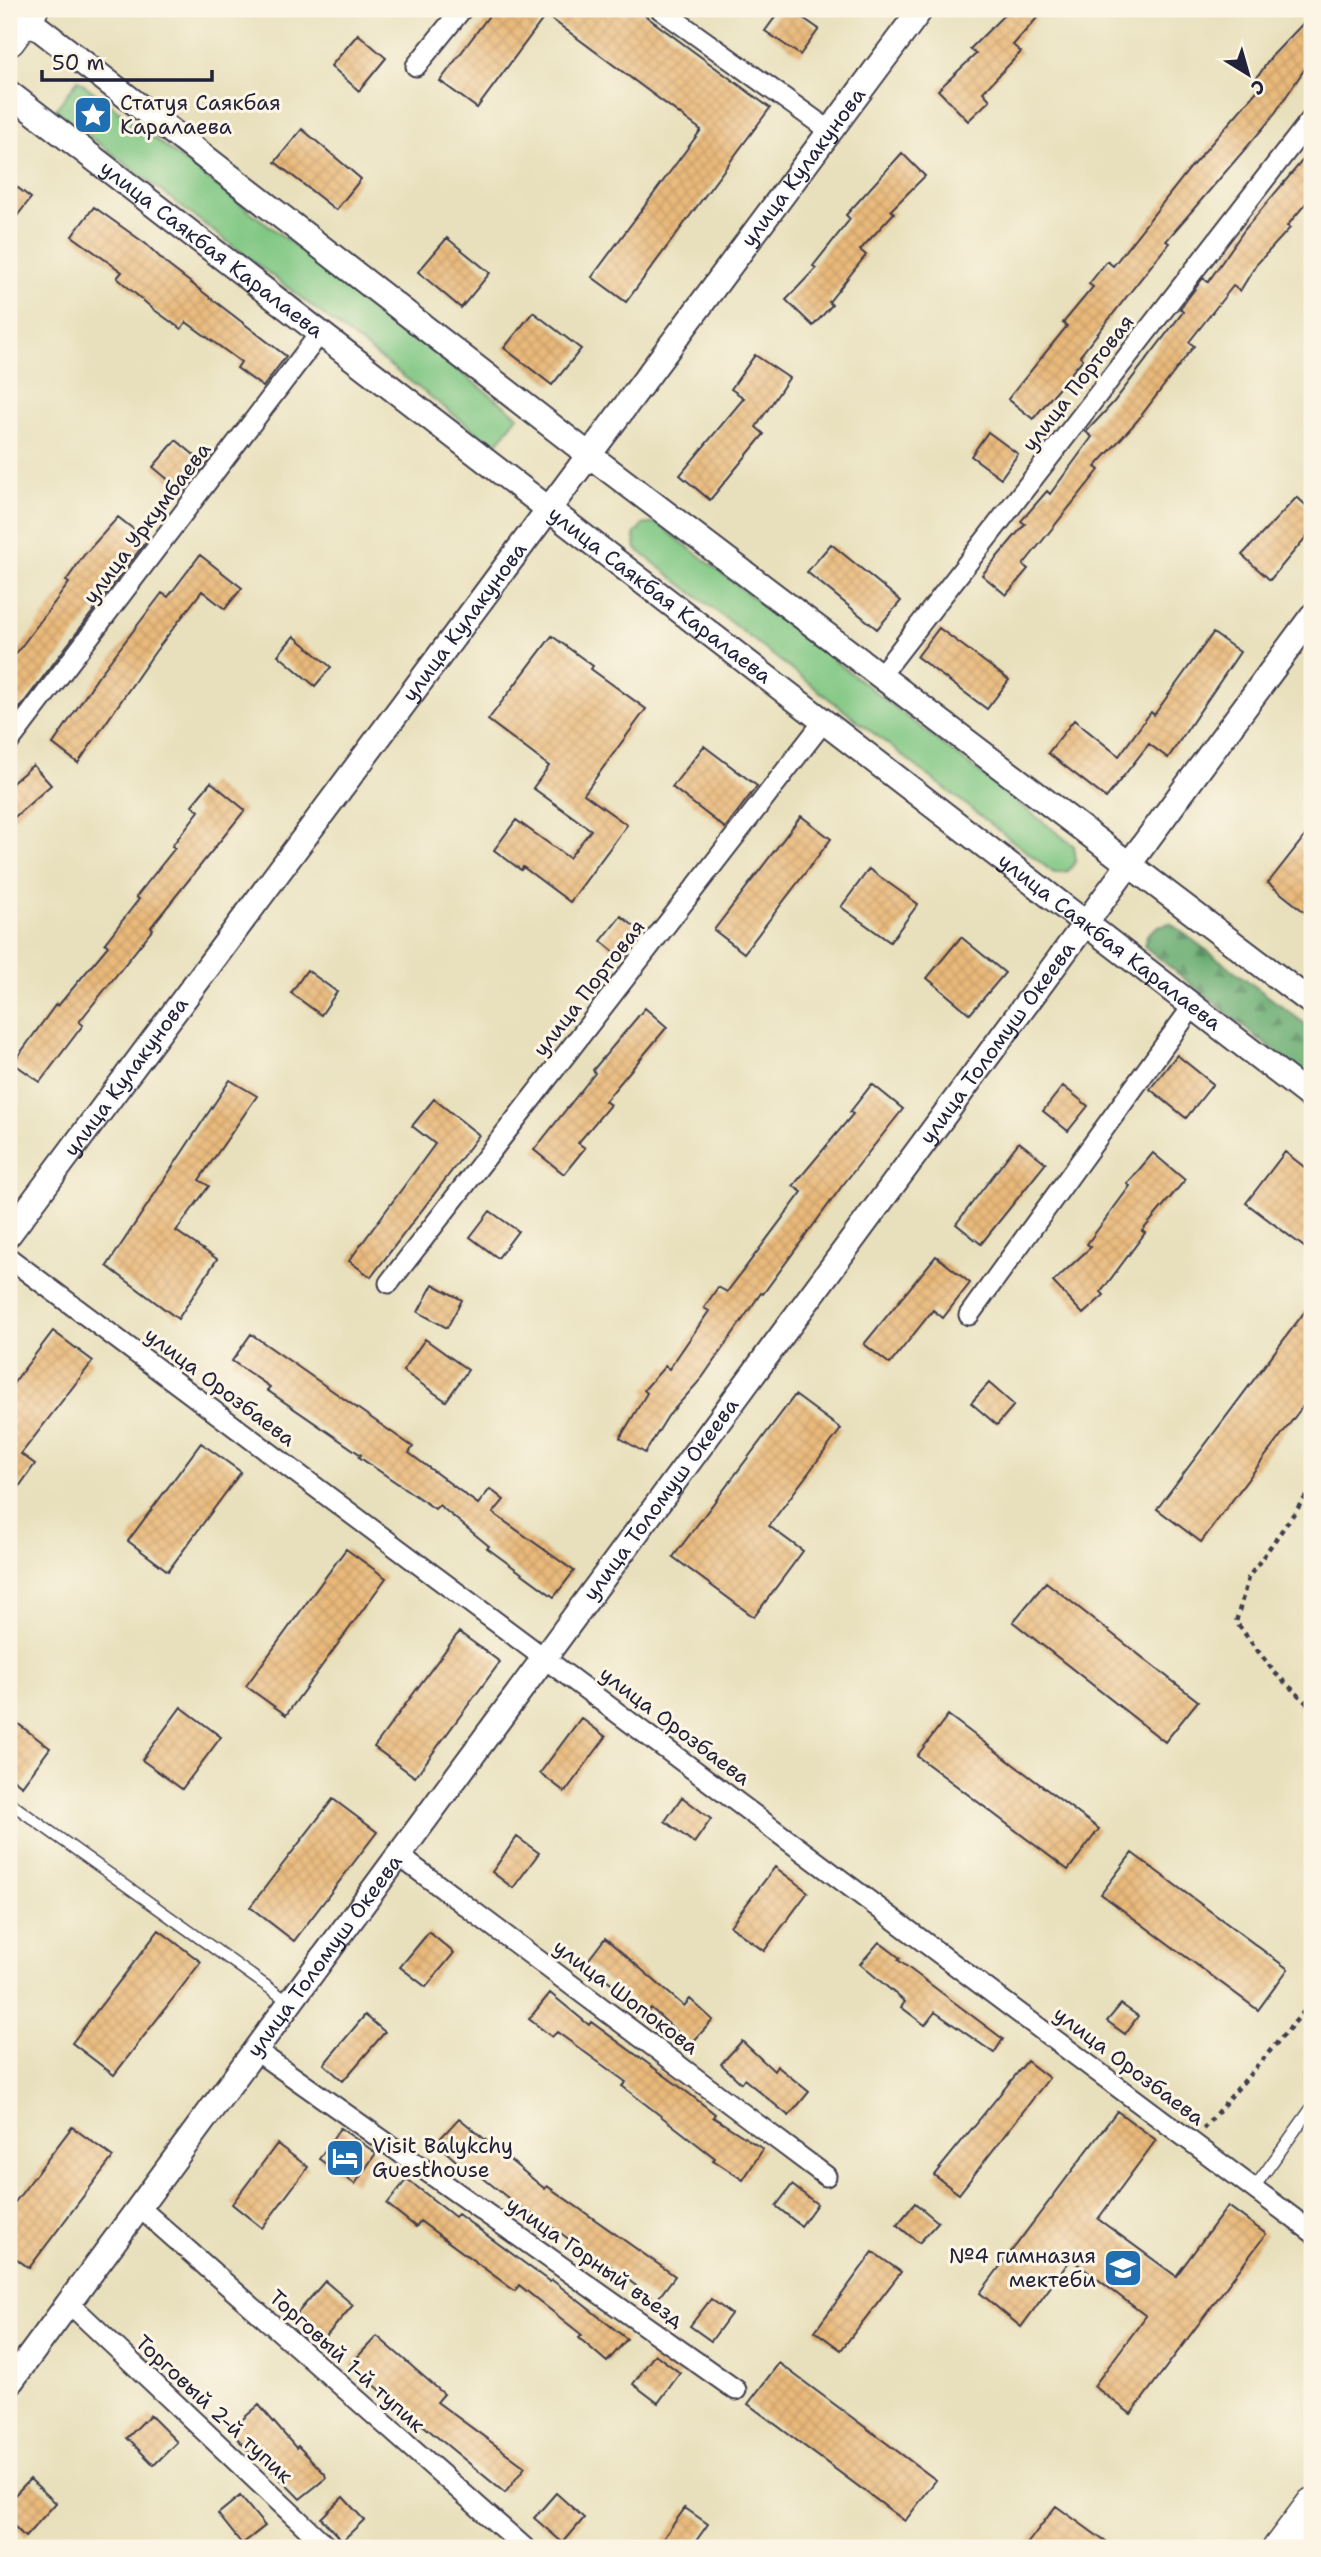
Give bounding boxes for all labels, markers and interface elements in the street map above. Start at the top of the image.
scale bar [42,38,212,82]
north arrow [1212,38,1282,108]
text: 50 m [52,49,105,77]
text: С [1246,74,1270,101]
street label: улица Кулакунова [735,82,872,253]
place label: Статуя Саякбая Каралаева [120,89,281,141]
place icon: Статуя Саякбая Каралаева [72,94,114,136]
street label: улица Саякбая Каралаева [94,154,329,344]
street label: улица Портовая [1016,309,1140,457]
street label: улица Уркумбаева [77,436,217,610]
street label: улица Саякбая Каралаева [542,500,777,690]
street label: улица Кулакунова [396,537,533,707]
street label: улица Саякбая Каралаева [992,847,1227,1037]
street label: улица Портовая [527,914,651,1062]
street label: улица Толомуш Океева [913,936,1081,1150]
street label: улица Кулакунова [57,991,195,1162]
street label: улица Орозбаева [139,1321,301,1453]
street label: улица Толомуш Океева [577,1392,745,1606]
street label: улица Орозбаева [594,1660,756,1792]
street label: улица Толомуш Океева [241,1849,409,2063]
street label: улица Шопокова [548,1933,704,2061]
street label: улица Орозбаева [1048,2000,1210,2132]
place label: Visit Balykchy Guesthouse [372,2132,513,2184]
hotel icon: Visit Balykchy Guesthouse [324,2137,366,2179]
street label: улица Горный въезд [501,2190,689,2334]
place label: №4 гимназия мектеби [949,2242,1096,2294]
school or university icon: №4 гимназия мектеби [1102,2247,1144,2289]
street label: Торговый 1-й тупик [263,2283,431,2439]
street label: Торговый 2-й тупик [129,2329,299,2489]

